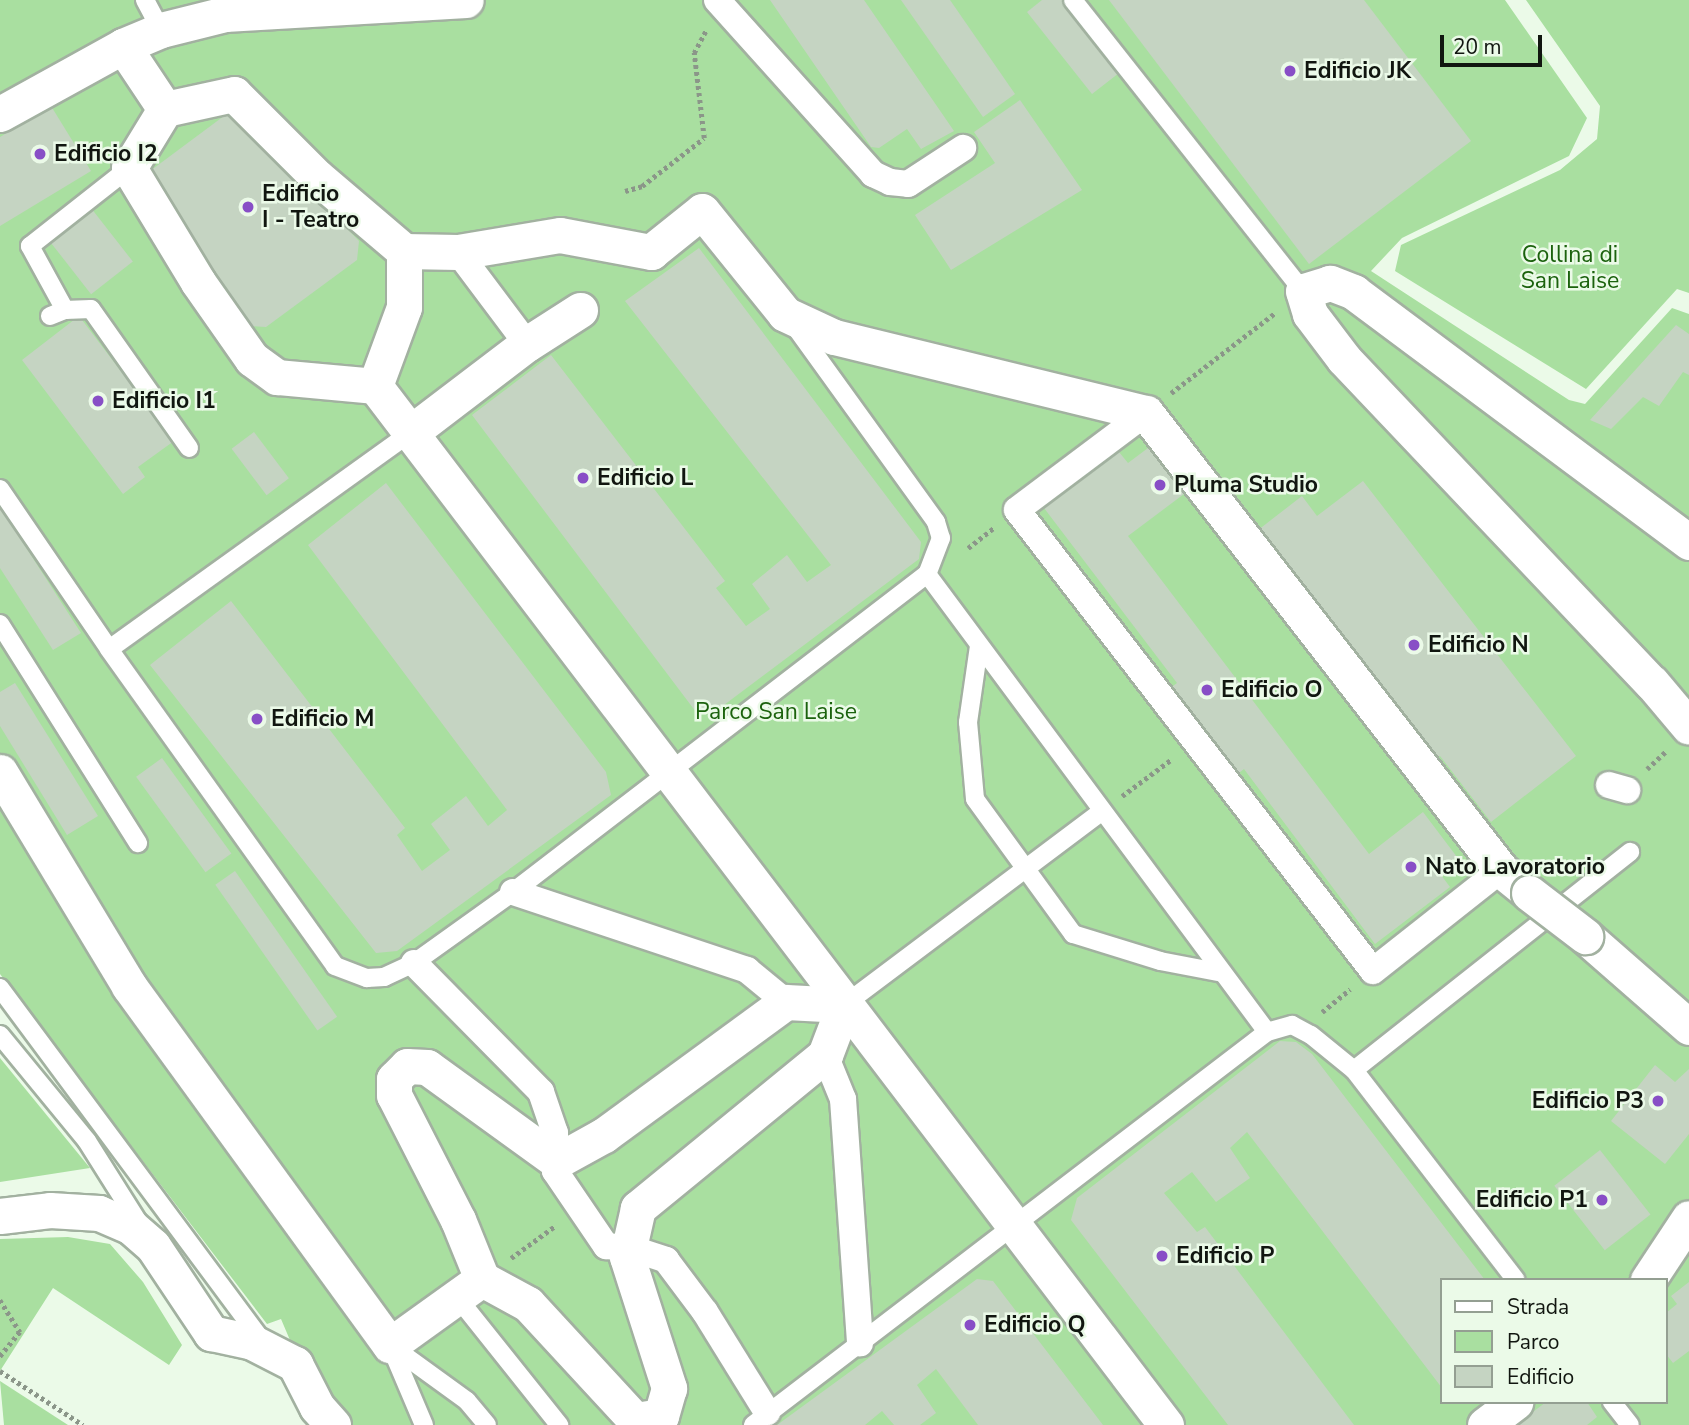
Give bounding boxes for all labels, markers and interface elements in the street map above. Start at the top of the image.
scale bar [1444,21,1546,65]
text: 20 m [1453,33,1502,61]
place label: Edificio JK [1304,57,1411,85]
marker: Edificio JK [1282,63,1298,79]
place label: Edificio I2 [54,140,158,168]
marker: Edificio I2 [32,146,48,162]
place label: Edificio I - Teatro [262,180,359,234]
marker: Edificio I - Teatro [240,199,256,215]
park label: Collina di San Laise [1521,241,1619,295]
place label: Edificio I1 [112,387,216,415]
marker: Edificio I1 [90,393,106,409]
place label: Edificio L [597,464,693,492]
marker: Edificio L [575,470,591,486]
place label: Pluma Studio [1174,471,1318,499]
marker: Pluma Studio [1152,477,1168,493]
place label: Edificio N [1428,631,1529,659]
marker: Edificio N [1406,637,1422,653]
place label: Edificio O [1221,676,1323,704]
marker: Edificio O [1199,682,1215,698]
park label: Parco San Laise [695,698,857,726]
place label: Edificio M [271,705,375,733]
marker: Edificio M [249,711,265,727]
place label: Nato Lavoratorio [1425,853,1605,881]
marker: Nato Lavoratorio [1403,859,1419,875]
place label: Edificio P3 [1532,1087,1644,1115]
marker: Edificio P3 [1650,1093,1666,1109]
place label: Edificio P1 [1476,1186,1588,1214]
marker: Edificio P1 [1594,1192,1610,1208]
place label: Edificio P [1176,1242,1275,1270]
marker: Edificio P [1154,1248,1170,1264]
legend [1440,1278,1668,1404]
text: Strada [1507,1293,1569,1321]
place label: Edificio Q [984,1311,1086,1339]
marker: Edificio Q [962,1317,978,1333]
text: Parco [1507,1328,1560,1356]
text: Edificio [1507,1363,1574,1391]

